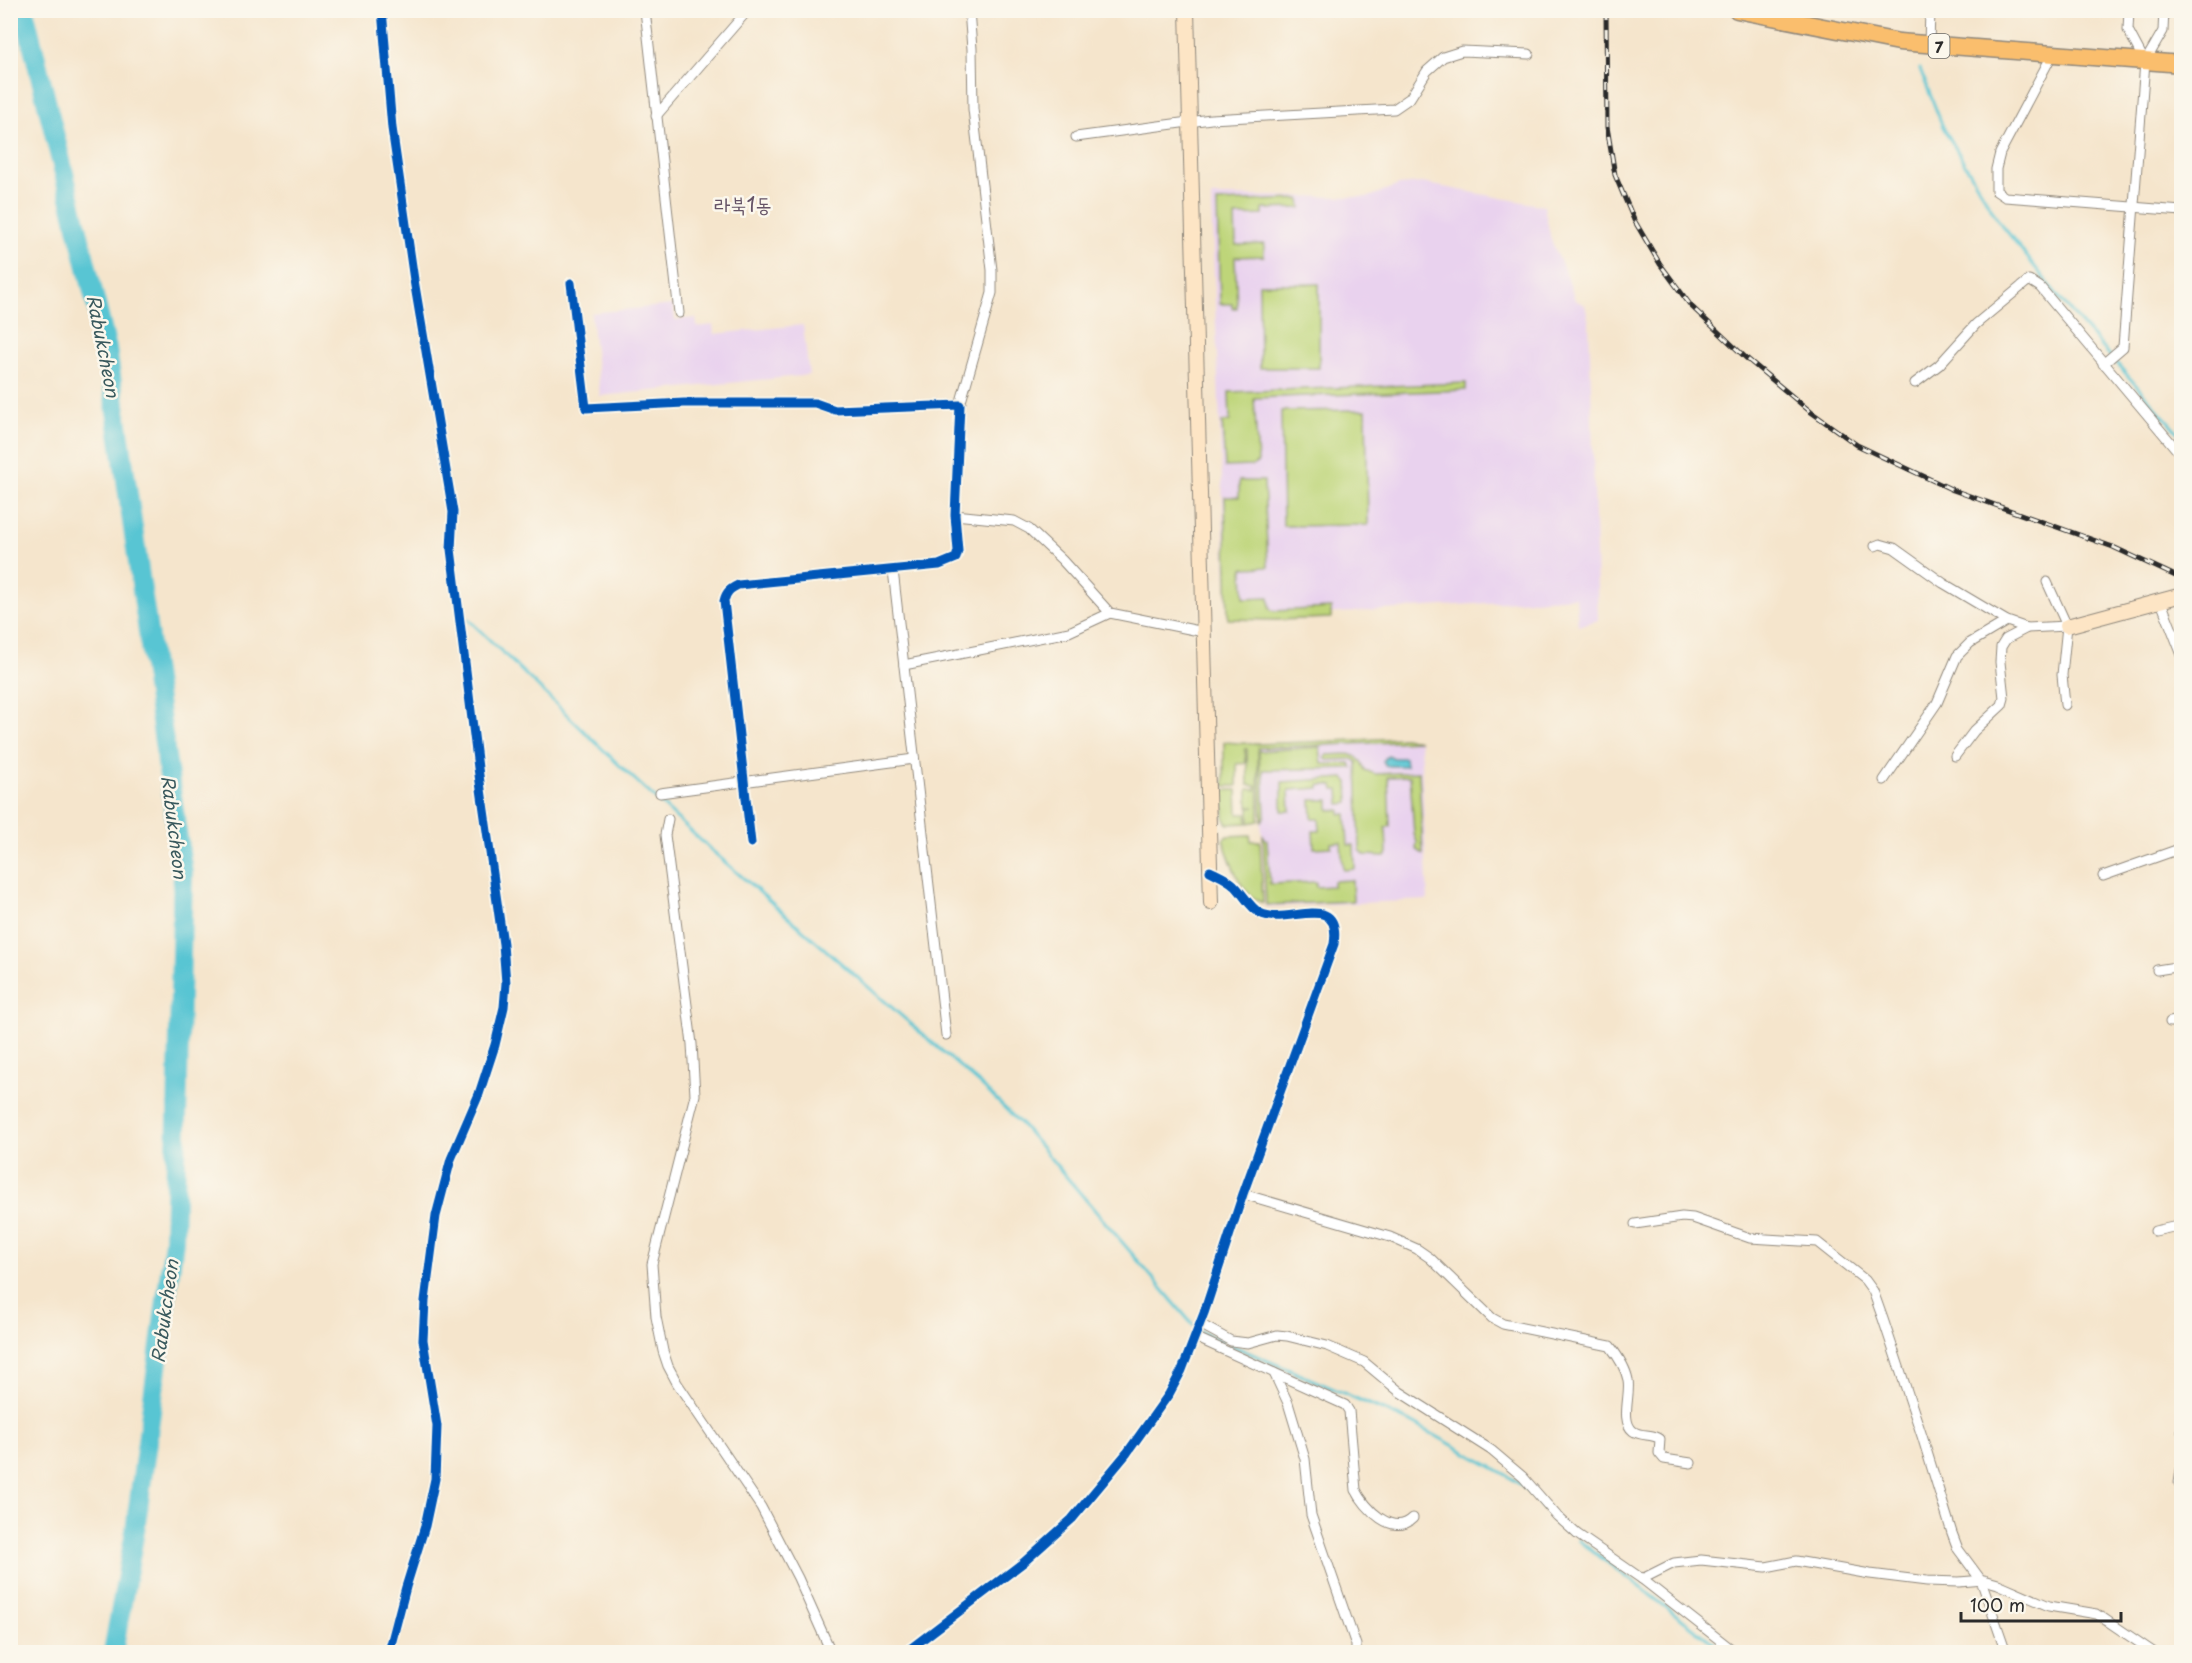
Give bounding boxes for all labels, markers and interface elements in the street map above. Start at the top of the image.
road number: 7 [1928,34,1950,58]
district label: 라북1동 [714,189,772,219]
water label: Rabukcheon [81,292,127,400]
water label: Rabukcheon [155,774,195,881]
water label: Rabukcheon [143,1257,185,1364]
scale bar [1961,1585,2122,1623]
text: 100 m [1970,1591,2025,1618]

